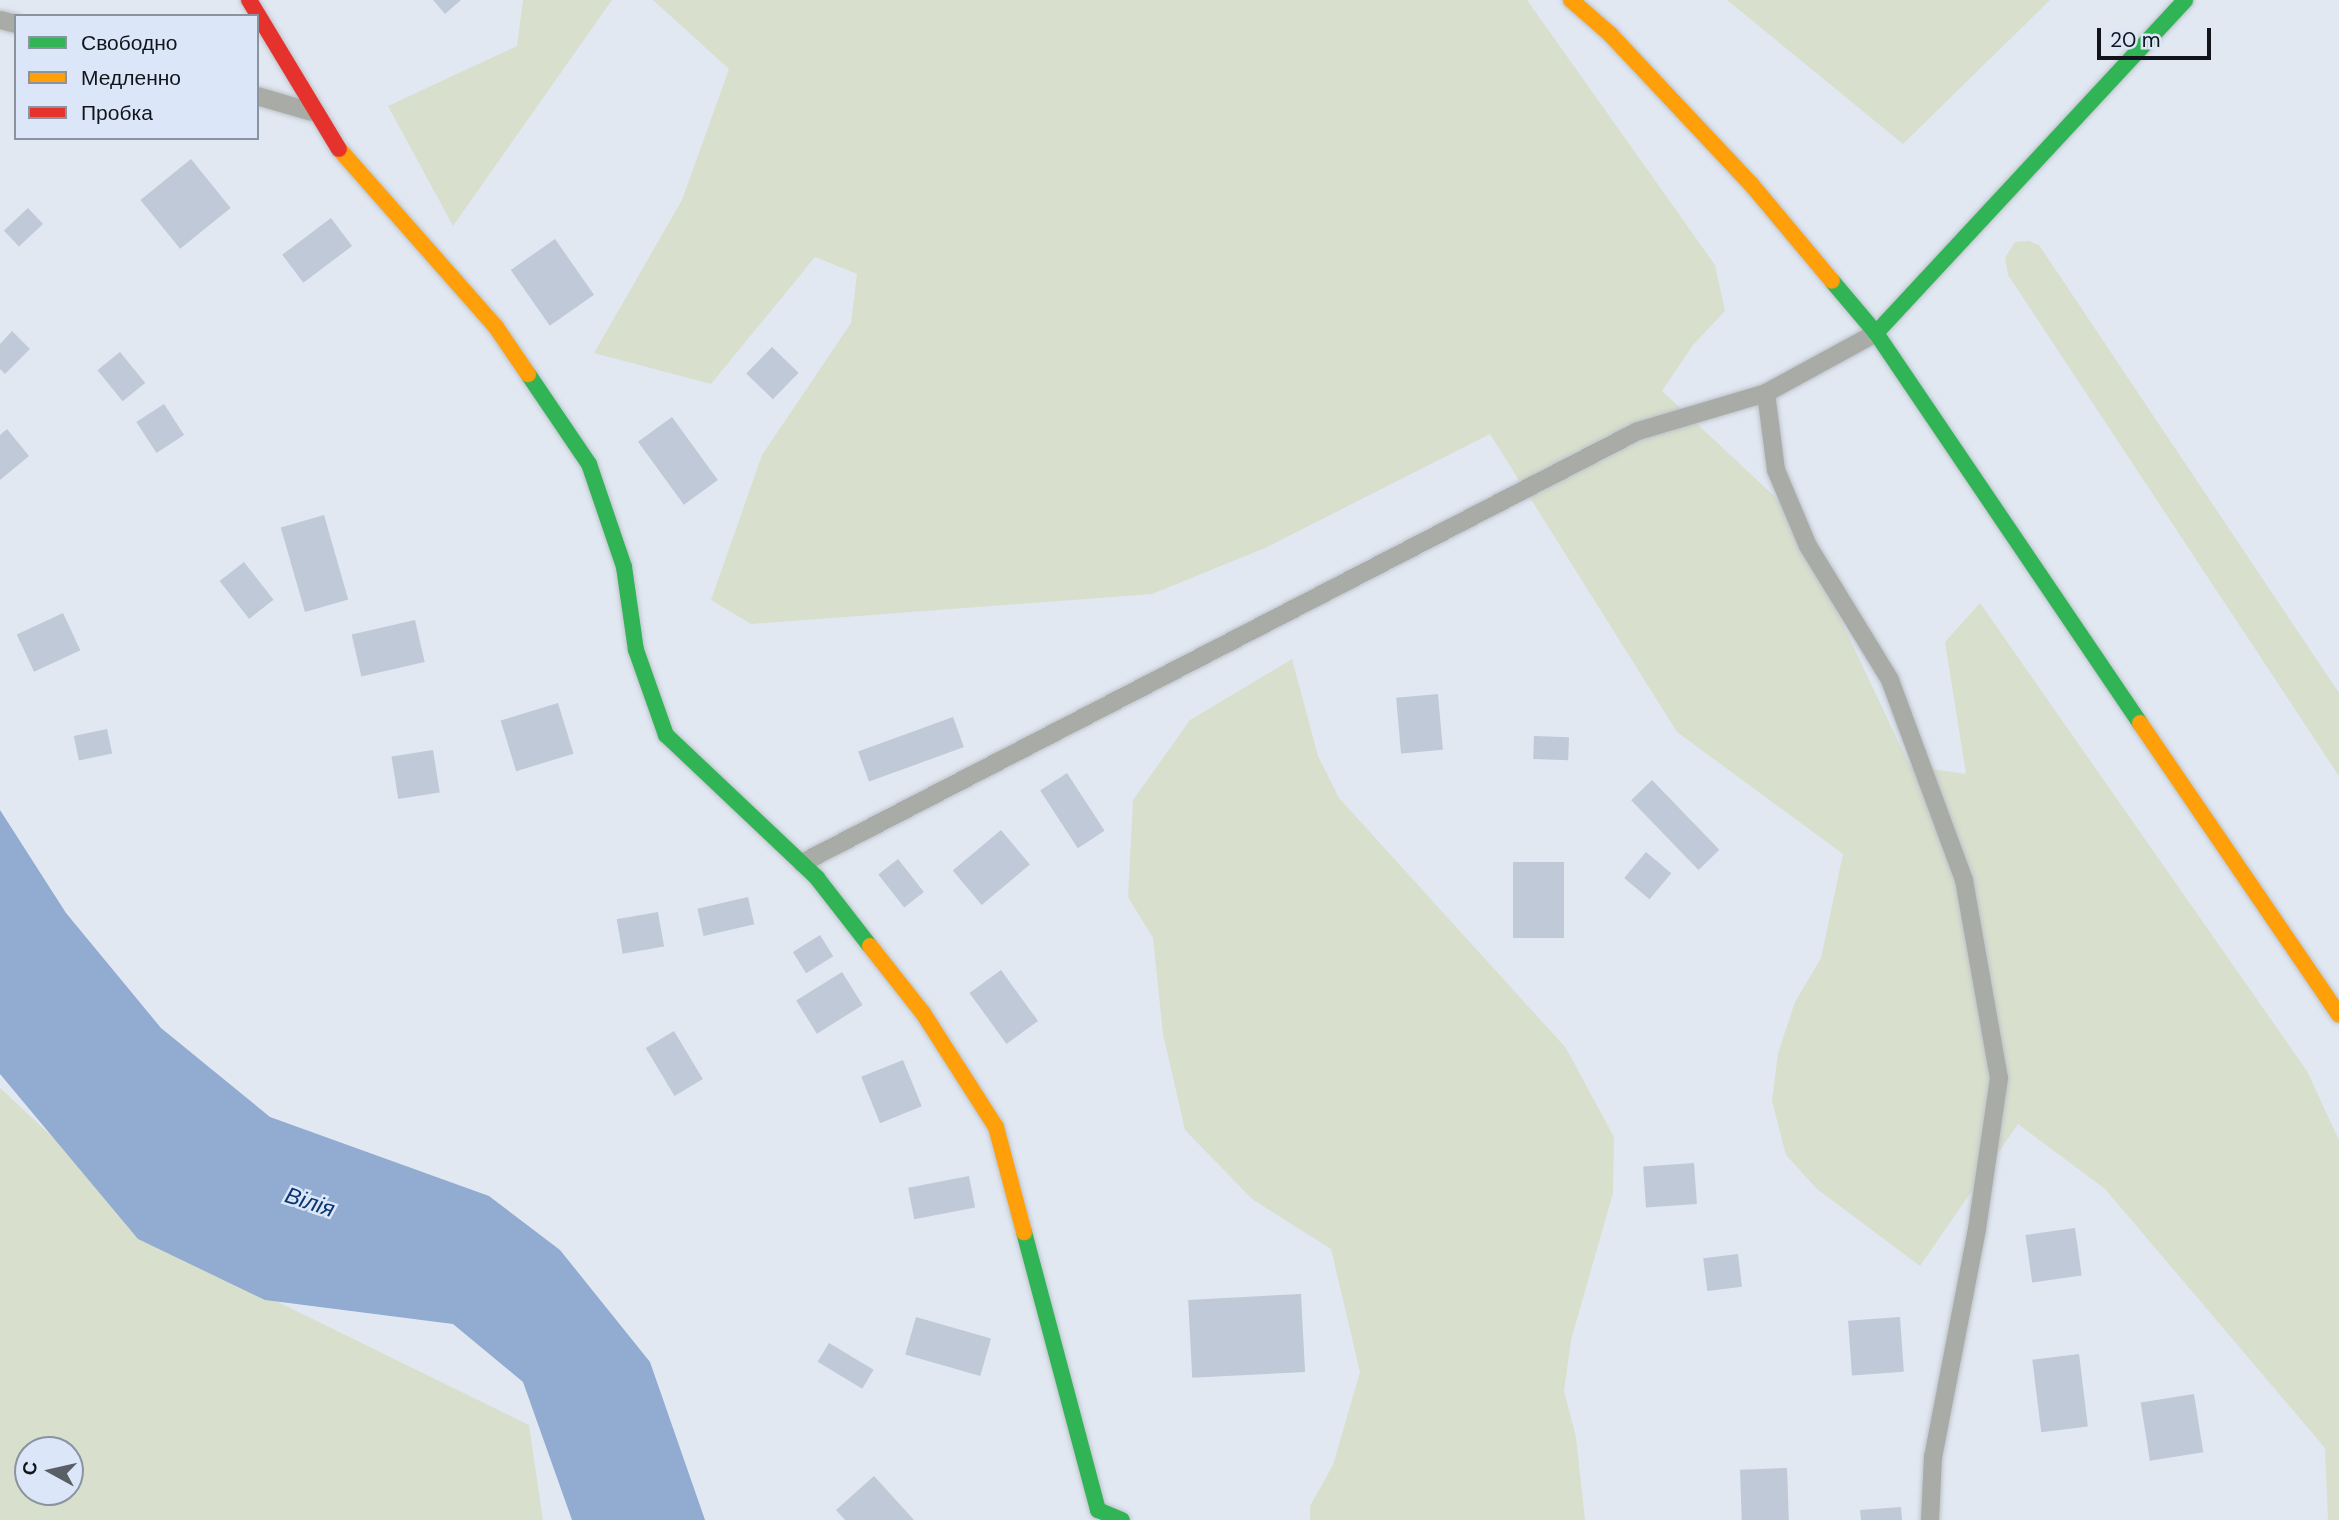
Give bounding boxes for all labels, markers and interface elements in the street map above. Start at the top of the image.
legend [14,14,259,140]
scale bar [2101,14,2215,58]
text: 20 m [2110,26,2161,54]
text: Свободно [81,29,178,57]
text: Медленно [81,64,181,92]
text: Пробка [81,99,153,127]
water label: Вілія [282,1181,338,1223]
north arrow [14,1436,84,1506]
text: С [16,1460,43,1477]

